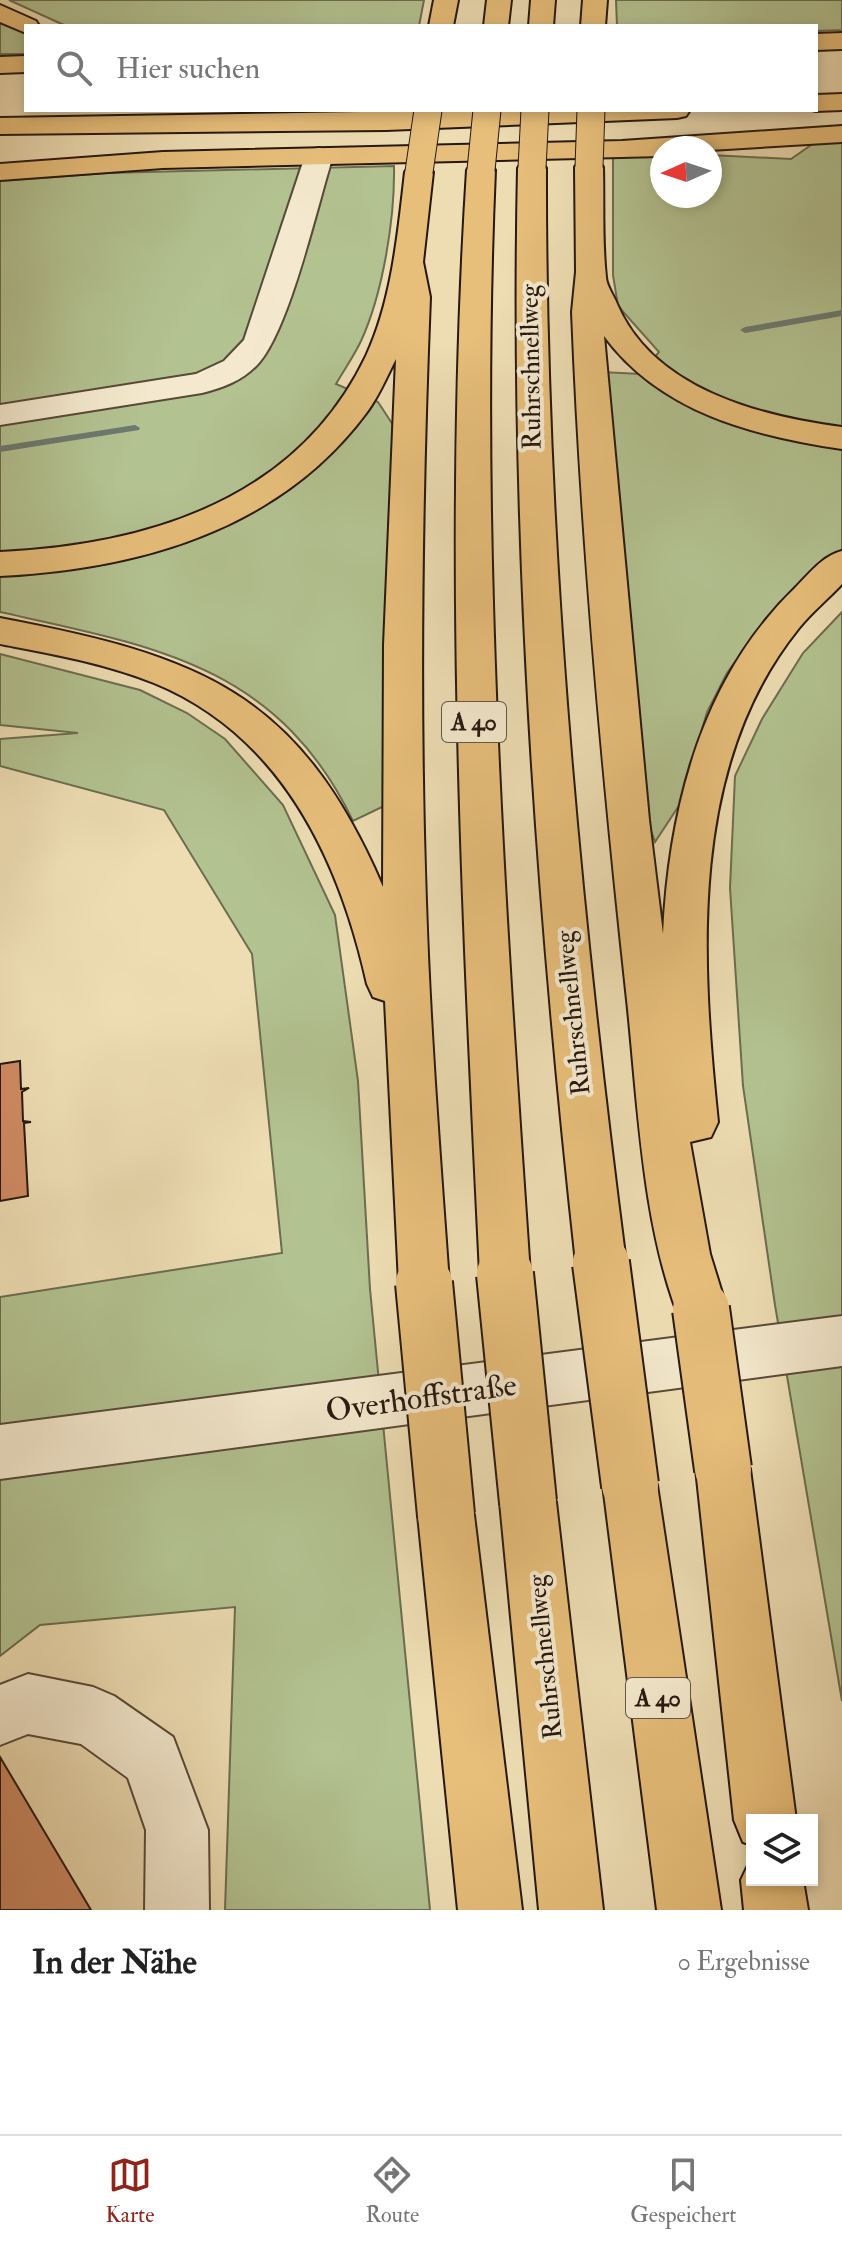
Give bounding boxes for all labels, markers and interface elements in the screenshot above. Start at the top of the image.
search box [24,24,818,112]
icon: search [52,46,96,90]
text: Hier suchen [116,50,260,87]
north arrow [650,136,722,208]
street label: Ruhrschnellweg [514,283,548,450]
road number: A 40 [442,702,506,742]
street label: Ruhrschnellweg [548,928,598,1097]
street label: Overhoffstraße [323,1365,519,1431]
street label: Ruhrschnellweg [520,1572,570,1741]
road number: A 40 [626,1678,690,1718]
map controls [746,1814,818,1886]
button: layers [746,1814,818,1886]
text: In der Nähe [32,1941,197,1984]
text: 0 Ergebnisse [677,1946,810,1978]
tab: Karte [106,2153,154,2229]
tab: Route [365,2153,419,2229]
tab: Gespeichert [630,2153,736,2229]

